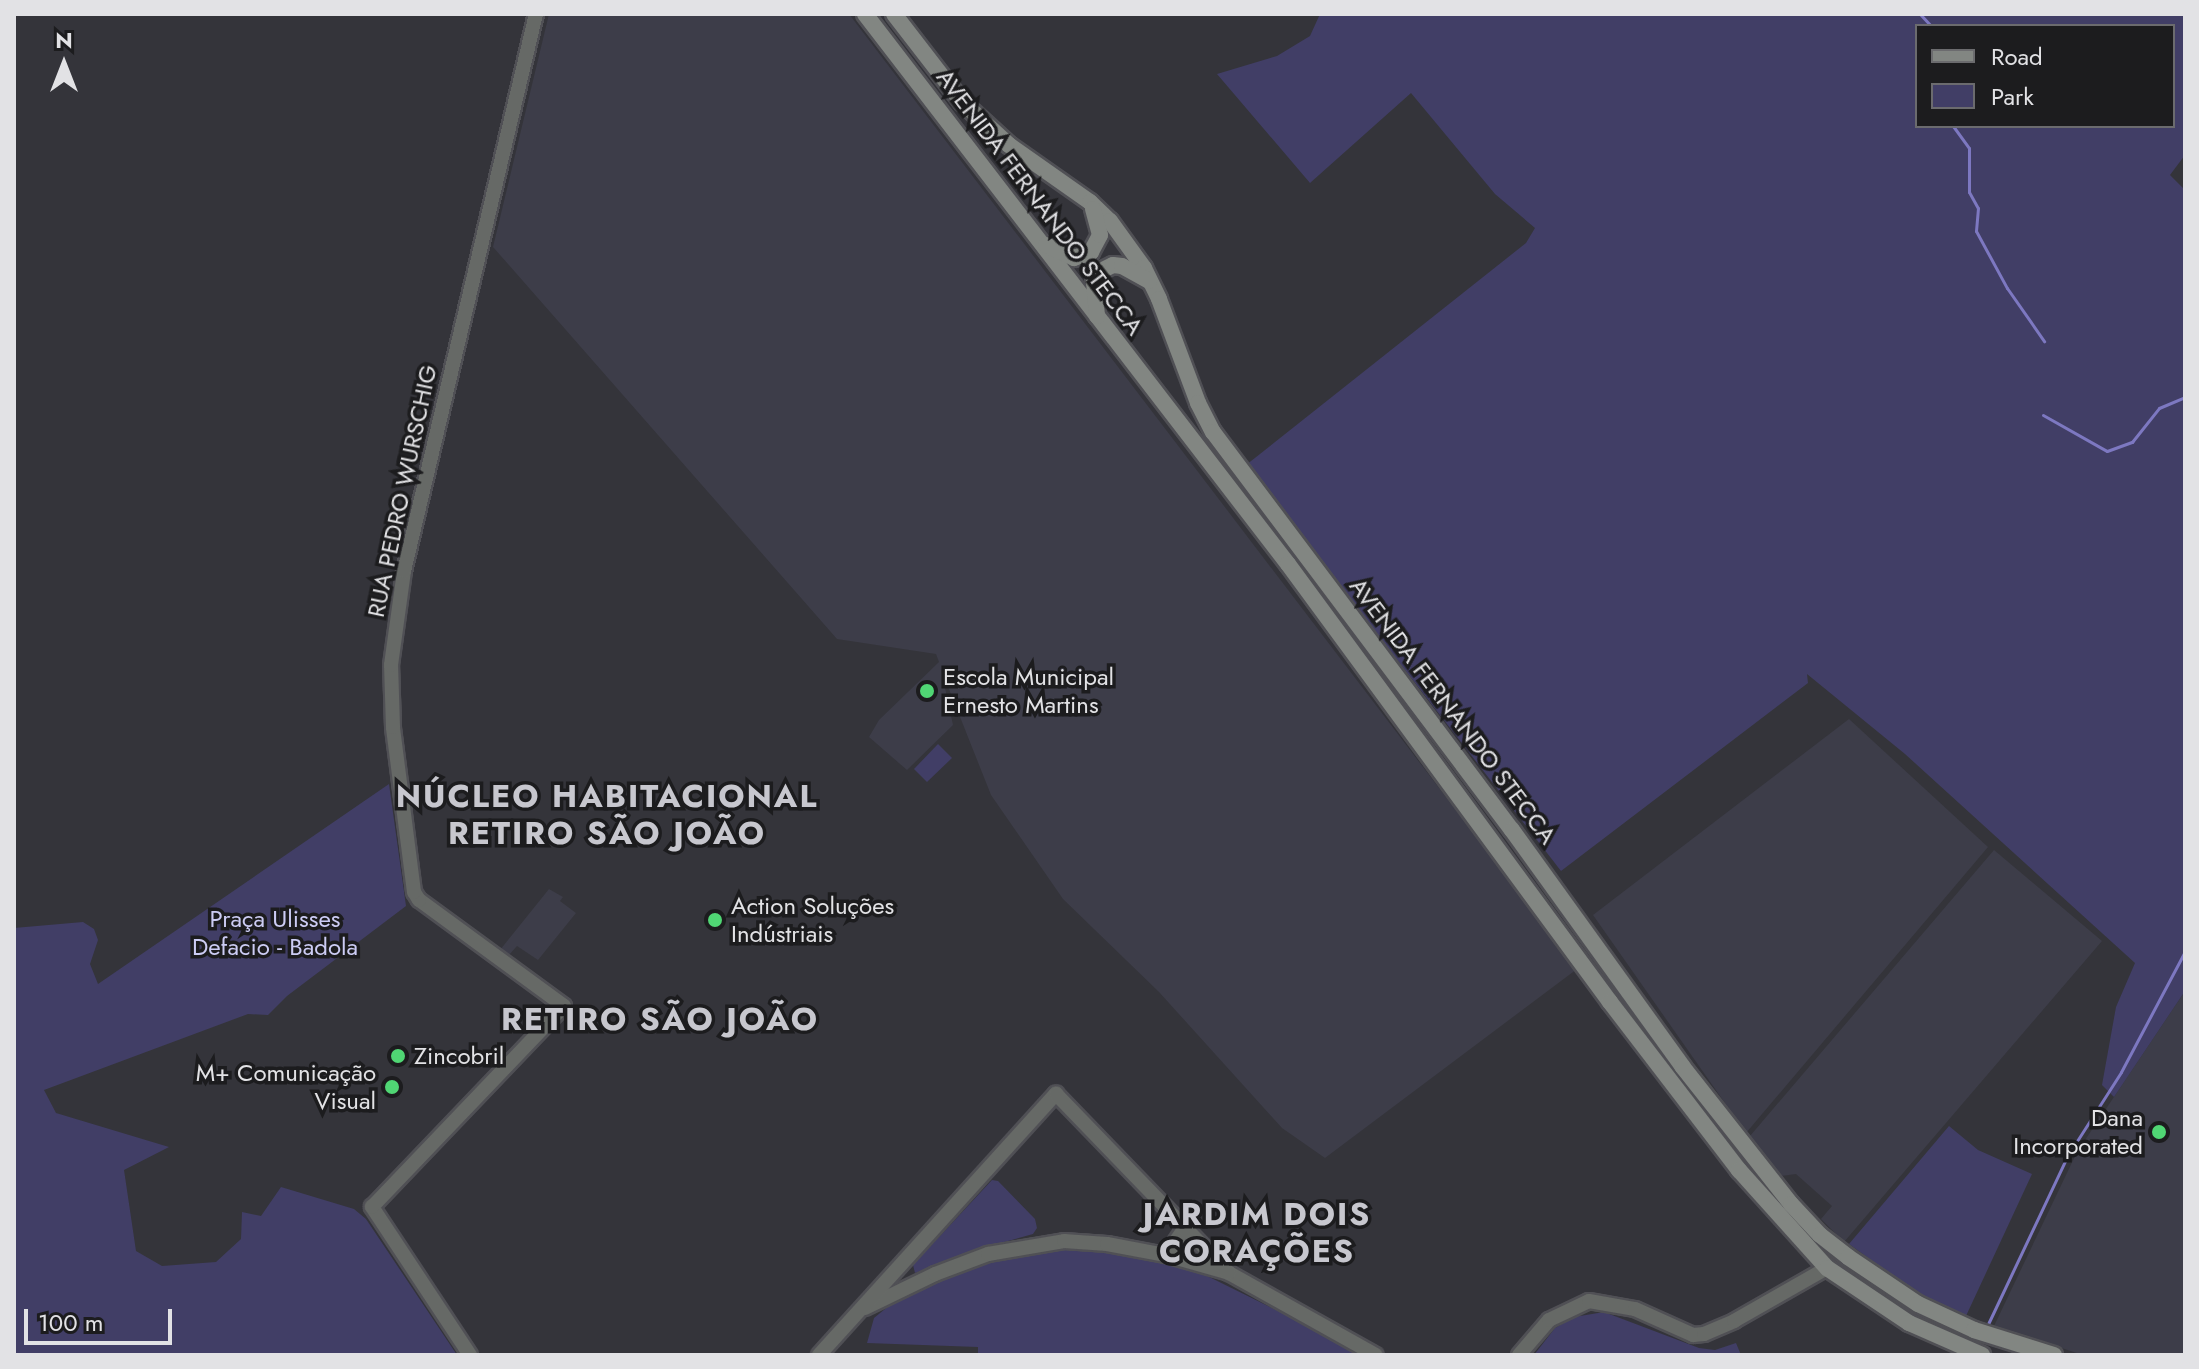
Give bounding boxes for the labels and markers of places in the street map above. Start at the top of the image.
place label: Escola Municipal Ernesto Martins [943,663,1114,719]
marker: Escola Municipal Ernesto Martins [918,682,936,700]
place label: Action Soluções Indústriais [731,892,894,948]
marker: Action Soluções Indústriais [706,911,724,929]
place label: Zincobril [414,1042,504,1070]
marker: Zincobril [389,1047,407,1065]
place label: M+ Comunicação Visual [196,1059,376,1115]
marker: M+ Comunicação Visual [383,1078,401,1096]
place label: Dana Incorporated [2013,1104,2143,1160]
marker: Dana Incorporated [2150,1123,2168,1141]

